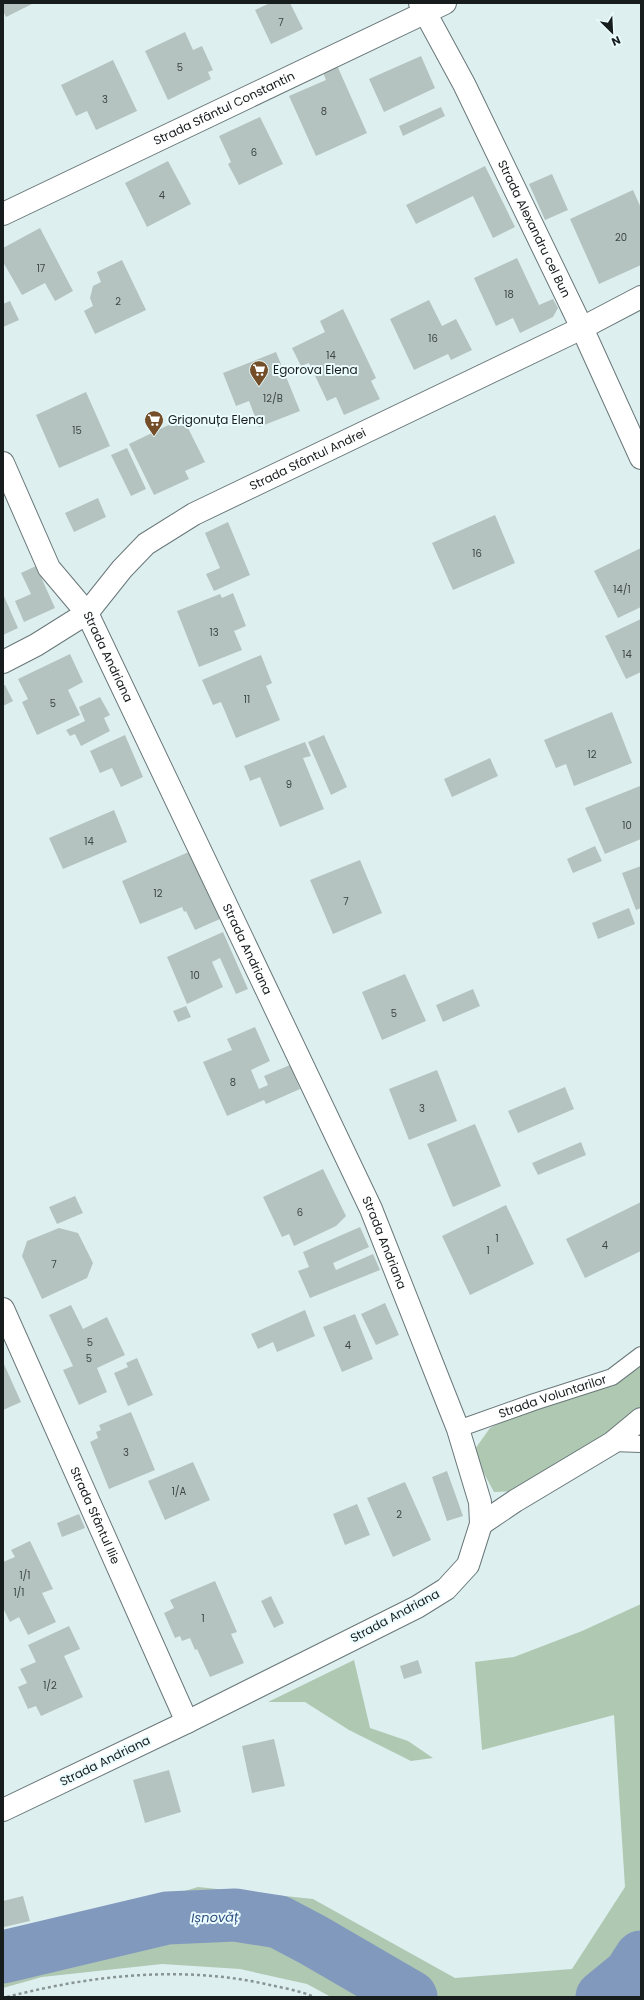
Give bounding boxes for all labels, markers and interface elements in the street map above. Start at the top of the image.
north arrow [592,12,632,52]
house number: 7 [278,15,284,30]
text: N [609,32,623,50]
house number: 5 [177,60,183,75]
street label: Strada Sfântul Constantin [150,67,297,149]
house number: 3 [102,92,108,107]
house number: 8 [321,104,327,119]
house number: 6 [251,145,257,160]
street label: Strada Alexandru cel Bun [494,157,575,300]
house number: 4 [159,188,165,203]
house number: 20 [615,230,627,245]
house number: 17 [37,261,46,276]
house number: 18 [504,287,514,302]
house number: 2 [115,294,121,309]
house number: 16 [428,331,438,346]
house number: 14 [326,348,336,363]
supermarket icon: Egorova Elena [248,359,270,387]
place label: Egorova Elena [273,361,358,378]
house number: 12/B [263,391,283,406]
supermarket icon: Grigonuța Elena [143,409,165,437]
place label: Grigonuța Elena [168,411,264,428]
house number: 15 [72,423,82,438]
street label: Strada Sfântul Andrei [246,424,369,494]
house number: 16 [472,546,482,561]
house number: 14/1 [613,582,631,597]
street label: Strada Andriana [79,608,137,705]
house number: 13 [209,625,219,640]
house number: 14 [622,647,632,662]
house number: 11 [244,692,250,707]
house number: 5 [50,696,56,711]
house number: 12 [588,747,597,762]
house number: 9 [286,777,292,792]
house number: 10 [622,818,632,833]
house number: 14 [84,834,94,849]
house number: 12 [154,886,163,901]
house number: 7 [343,894,349,909]
street label: Strada Andriana [219,901,277,997]
house number: 10 [190,968,200,983]
house number: 5 [391,1006,397,1021]
house number: 8 [230,1075,236,1090]
house number: 3 [419,1101,425,1116]
street label: Strada Andriana [358,1193,411,1292]
house number: 6 [297,1205,303,1220]
house number: 1 [495,1231,499,1246]
house number: 4 [602,1238,608,1253]
house number: 1 [486,1243,490,1258]
house number: 7 [51,1257,57,1272]
house number: 5 [87,1335,93,1350]
house number: 4 [345,1338,351,1353]
house number: 5 [86,1351,92,1366]
street label: Strada Voluntarilor [496,1370,609,1422]
house number: 3 [123,1445,129,1460]
street label: Strada Sfântul Ilie [66,1464,125,1567]
house number: 1/A [172,1484,187,1499]
house number: 2 [396,1507,402,1522]
house number: 1/1 [19,1568,31,1583]
house number: 1/1 [13,1585,25,1600]
street label: Strada Andriana [347,1585,442,1646]
house number: 1 [201,1611,205,1626]
house number: 1/2 [43,1678,57,1693]
street label: Strada Andriana [57,1731,153,1790]
water label: Ișnovăț [191,1908,239,1927]

